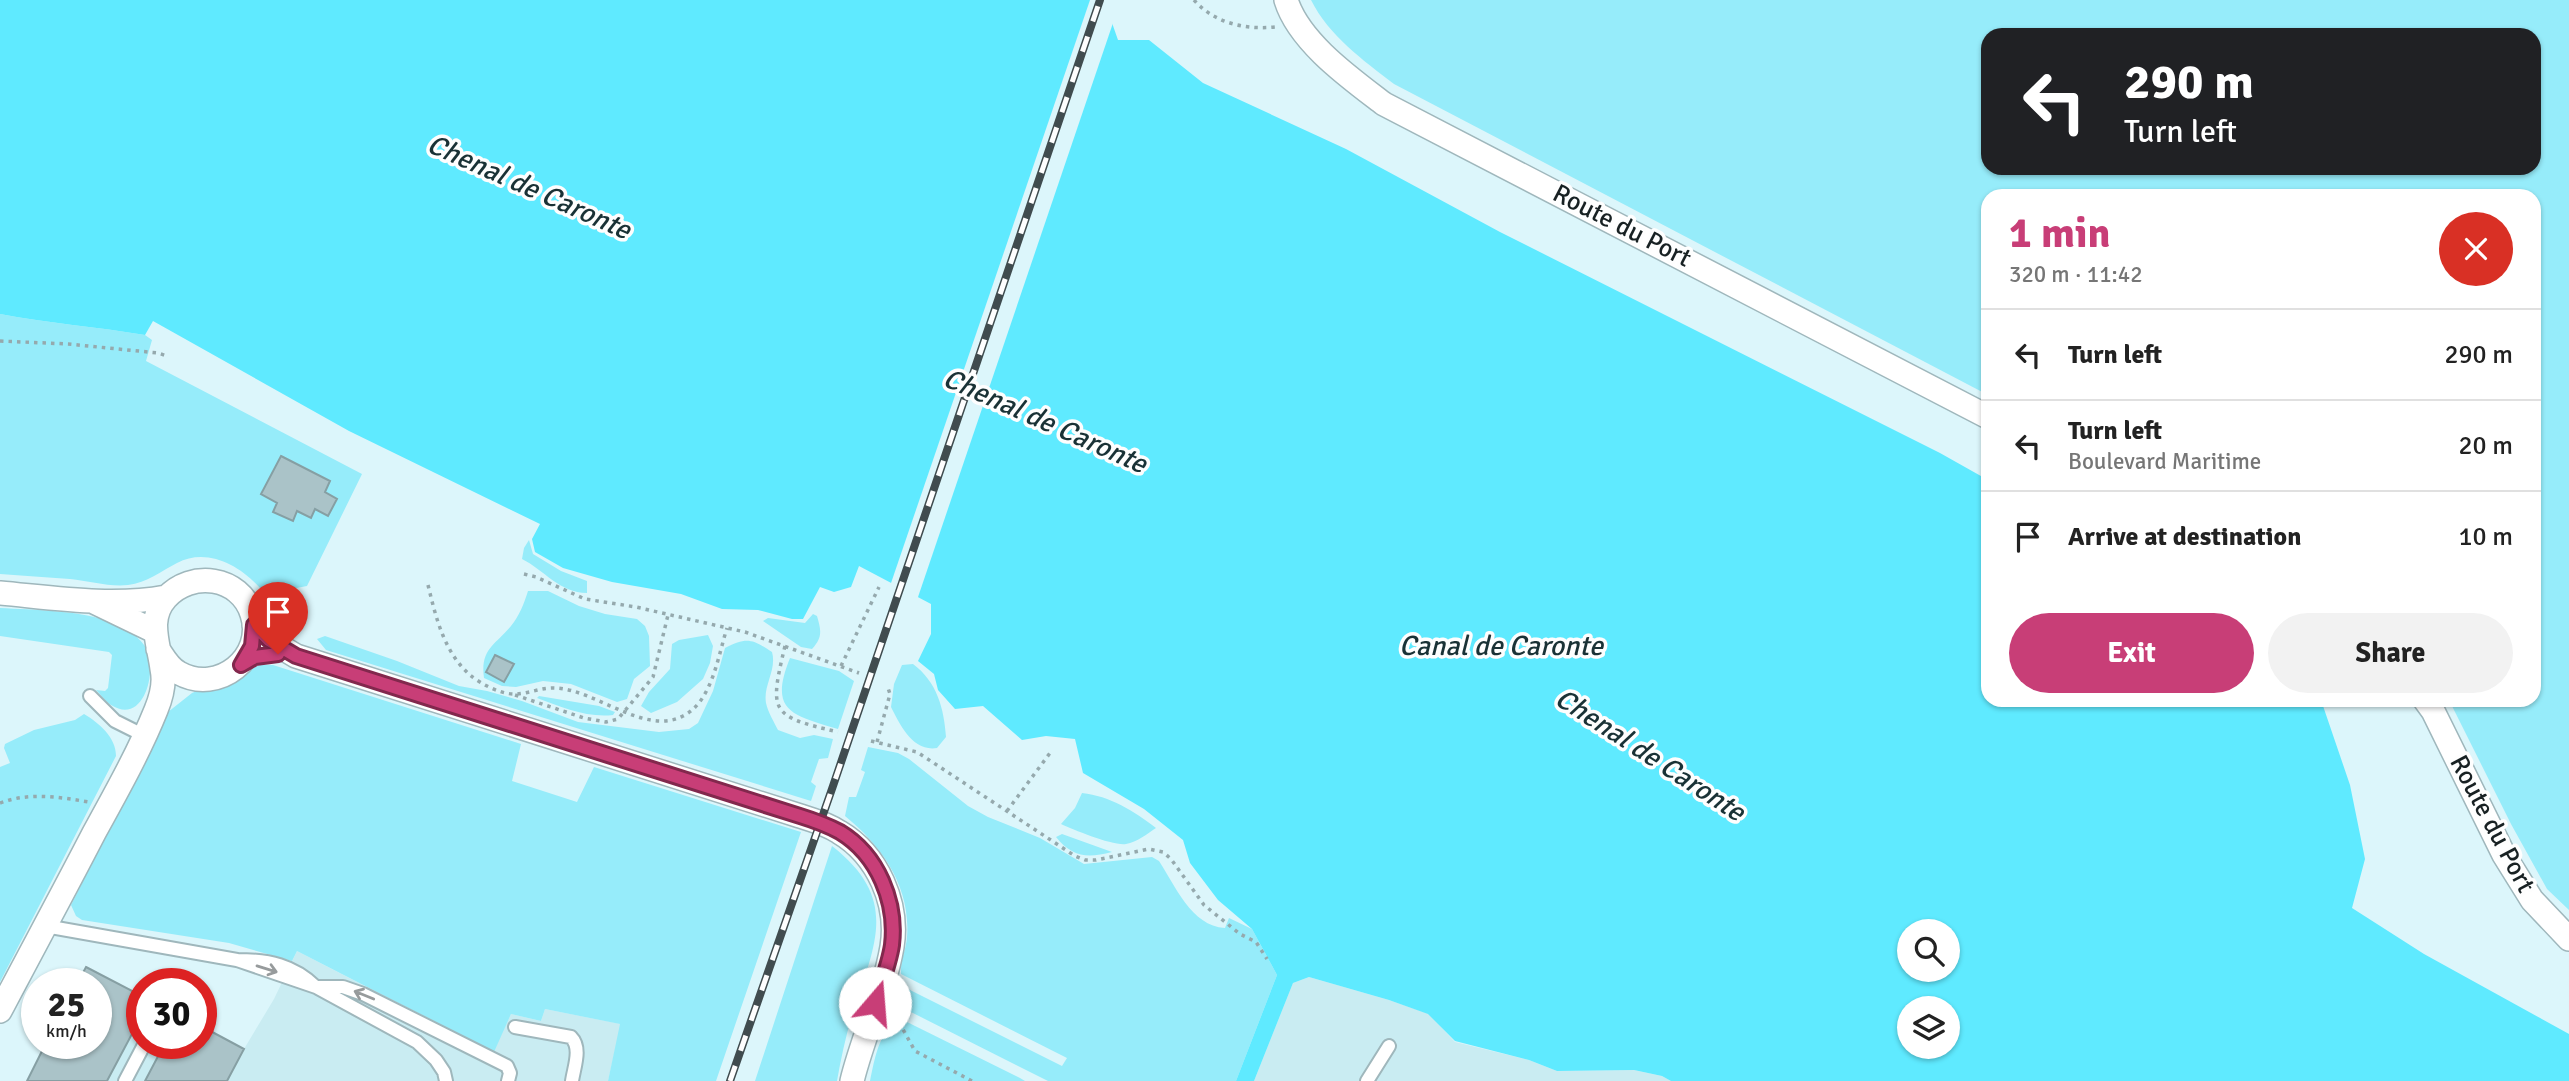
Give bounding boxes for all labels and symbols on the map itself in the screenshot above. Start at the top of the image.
water label: Chenal de Caronte [422,127,638,248]
street label: Route du Port [1547,177,1697,275]
water label: Chenal de Caronte [938,361,1154,482]
pin [248,582,308,654]
water label: Canal de Caronte [1399,629,1605,663]
water label: Chenal de Caronte [1549,681,1753,830]
street label: Route du Port [2442,750,2542,898]
one-way arrow [255,964,277,976]
position arrow [838,966,912,1040]
speed limit sign: 30 [126,968,217,1059]
one-way arrow [353,987,375,1000]

